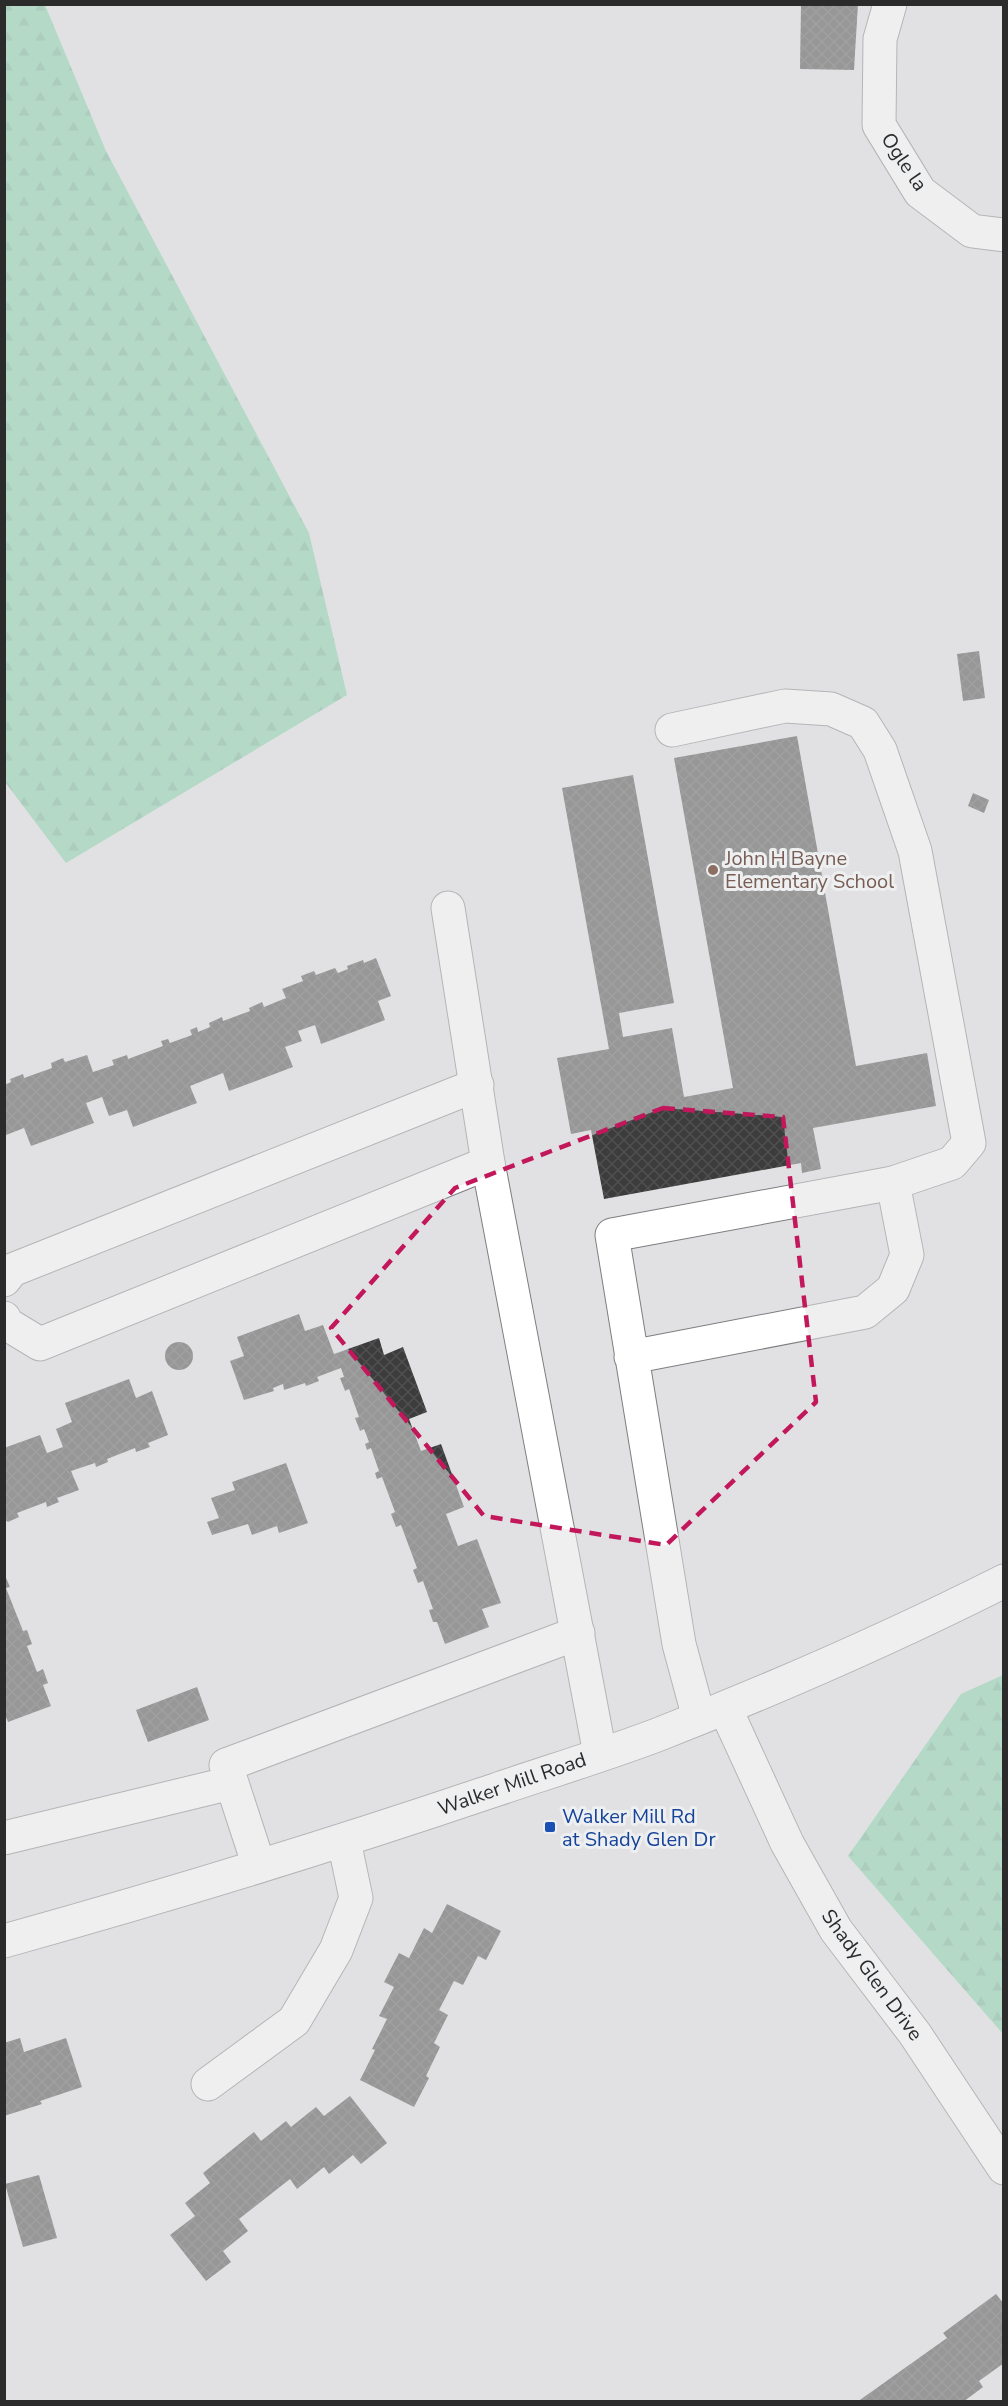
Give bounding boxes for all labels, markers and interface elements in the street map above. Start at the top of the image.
street label: Ogle la [875,127,933,197]
place label: John H Bayne Elementary School [724,845,894,895]
marker: John H Bayne Elementary School [706,863,720,877]
street label: Walker Mill Road [434,1746,590,1822]
place label: Walker Mill Rd at Shady Glen Dr [562,1803,716,1853]
marker: Walker Mill Rd at Shady Glen Dr [543,1820,557,1834]
street label: Shady Glen Drive [815,1904,929,2046]

